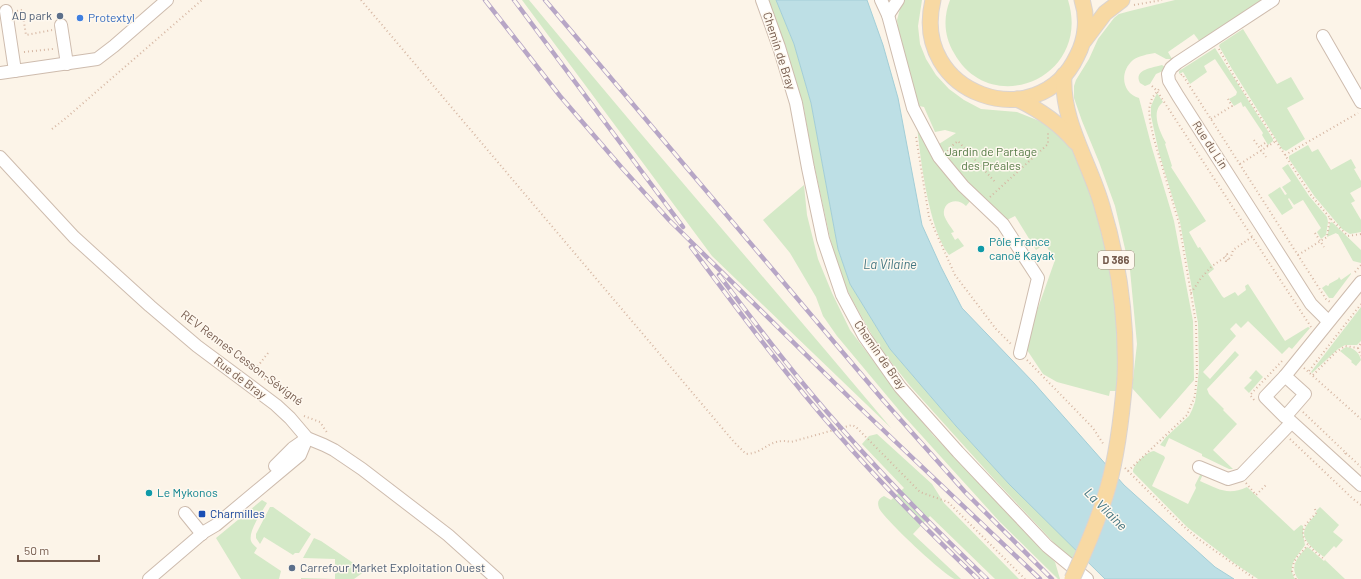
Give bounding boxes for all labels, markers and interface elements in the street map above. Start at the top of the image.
place label: AD park [12,8,52,22]
place label: Protextyl [88,10,135,24]
street label: Chemin de Bray [761,10,799,92]
marker: AD park [55,11,65,21]
marker: Protextyl [75,13,85,23]
street label: Rue du Lin [1190,118,1231,171]
park label: Jardin de Partage des Préales [945,144,1037,172]
place label: Pôle France canoë Kayak [989,234,1054,262]
marker: Pôle France canoë Kayak [976,244,986,254]
road number: D 386 [1098,251,1134,269]
water label: La Vilaine [863,256,917,272]
street label: REV Rennes Cesson-Sévigné [179,307,306,408]
street label: Chemin de Bray [852,317,910,392]
street label: Rue de Bray [212,353,270,402]
water label: La Vilaine [1081,484,1131,534]
place label: Le Mykonos [157,485,218,499]
marker: Le Mykonos [144,488,154,498]
place label: Charmilles [210,506,265,520]
marker: Charmilles [197,509,207,519]
scale bar [18,537,99,563]
text: 50 m [24,543,49,557]
place label: Carrefour Market Exploitation Ouest [300,560,485,574]
marker: Carrefour Market Exploitation Ouest [287,563,297,573]

